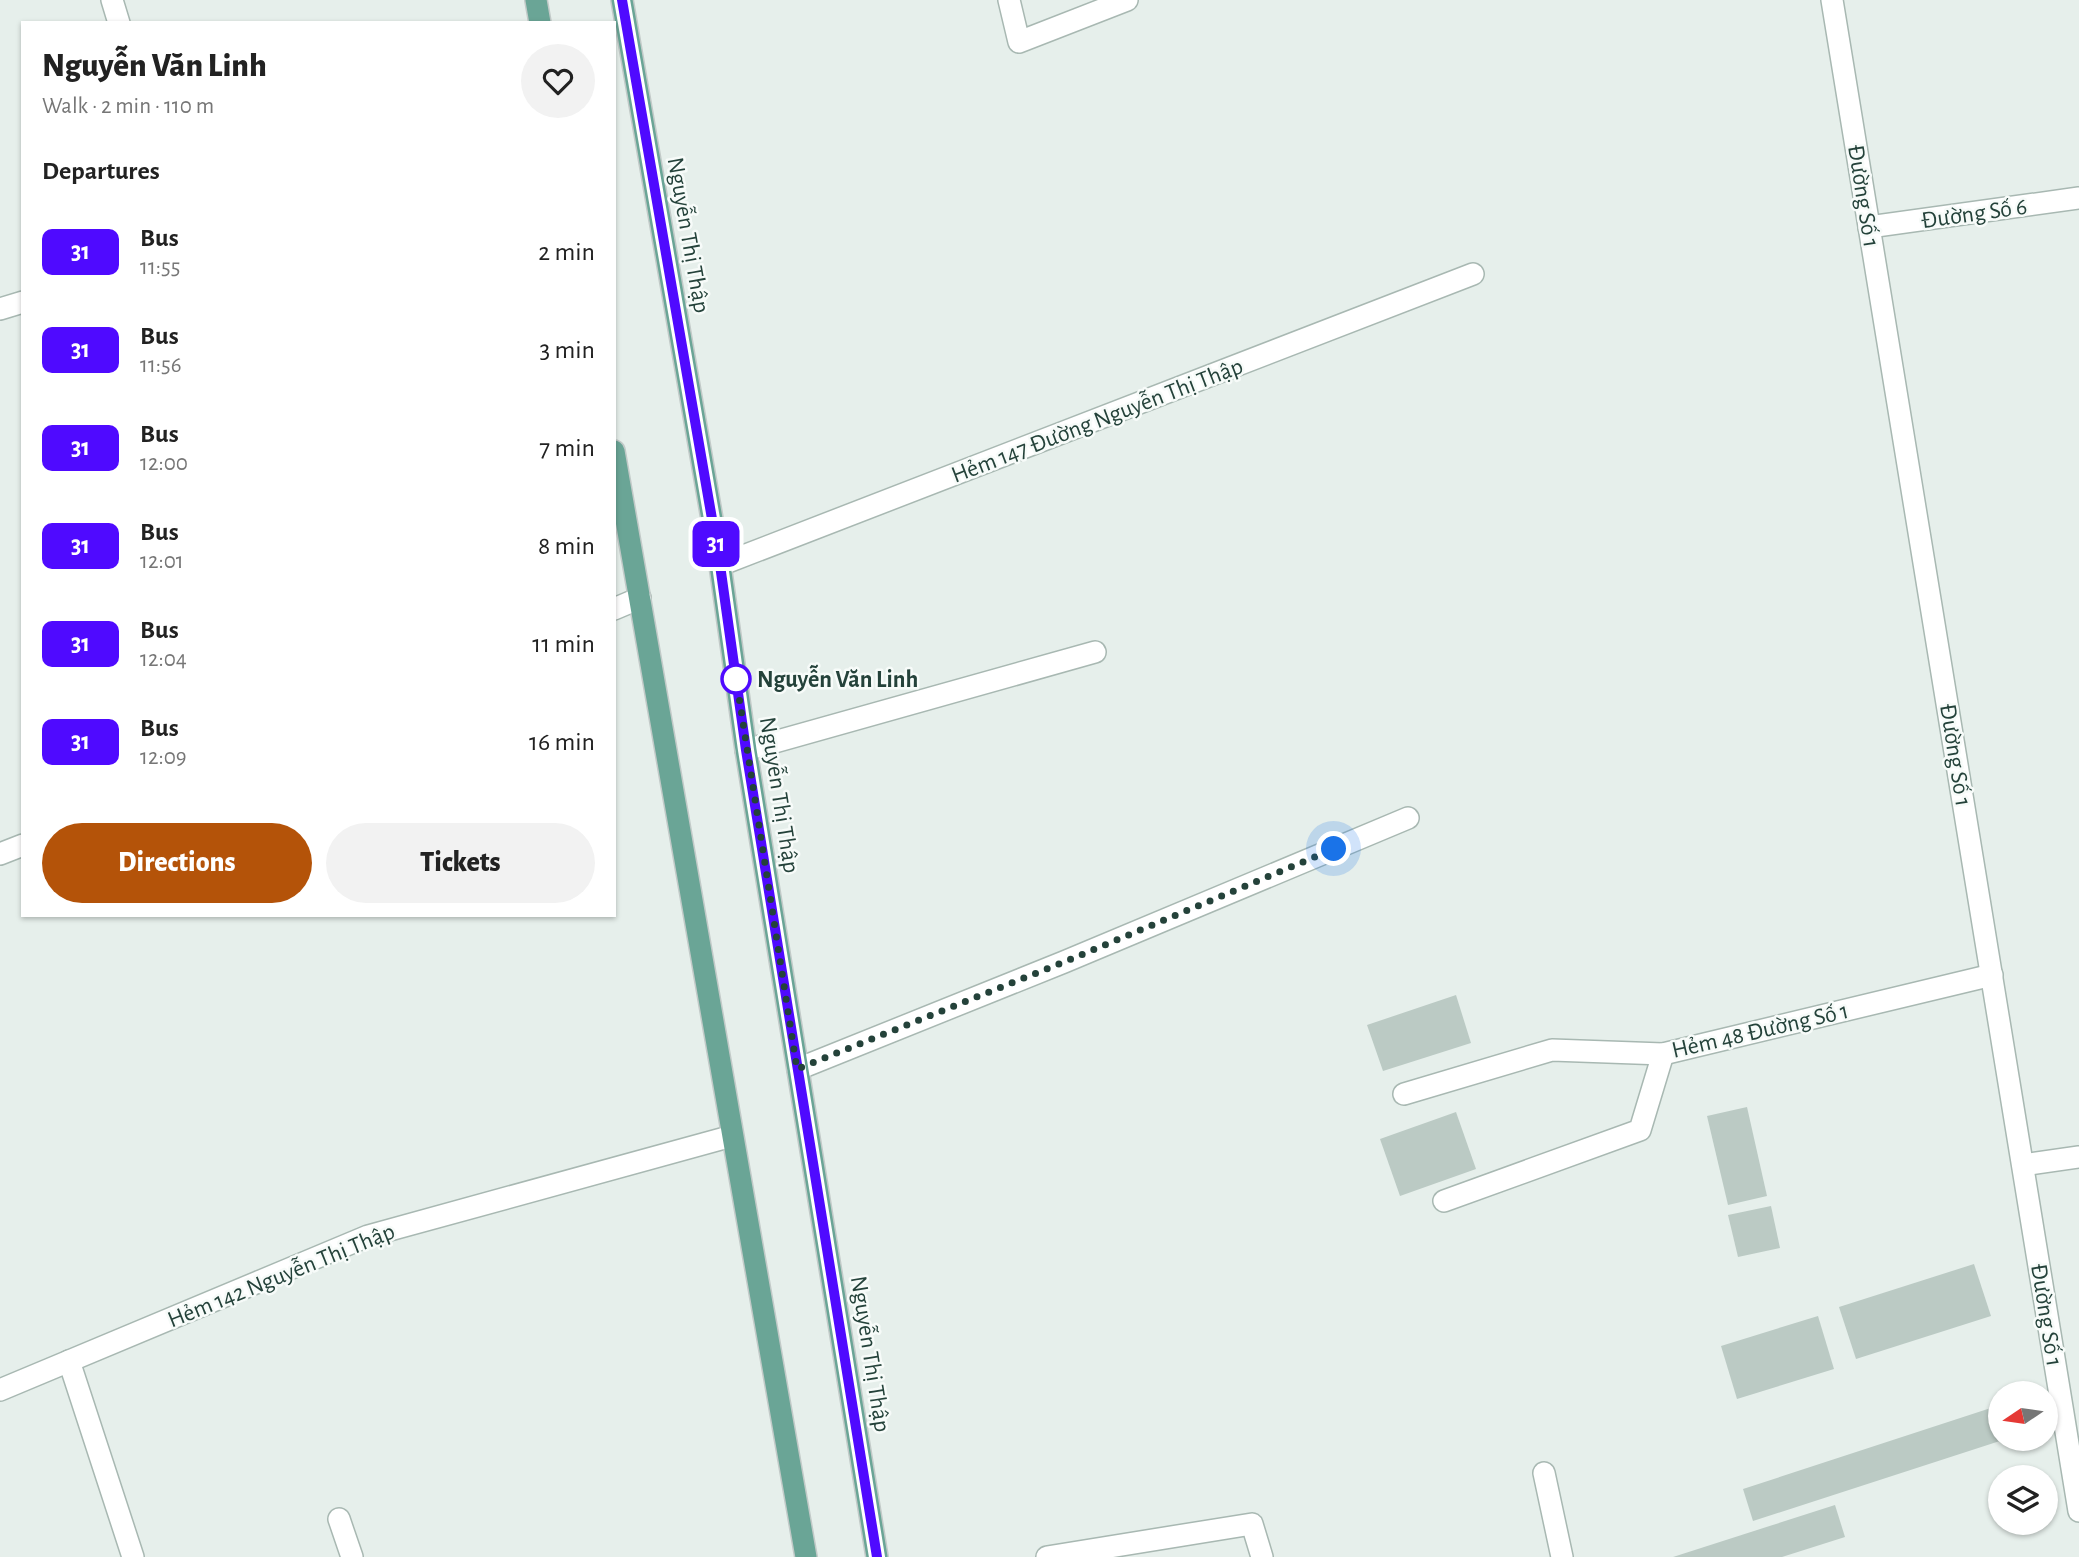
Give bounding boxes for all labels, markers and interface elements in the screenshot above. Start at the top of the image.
button: heart [521,44,595,118]
text: Nguyễn Văn Linh [42,50,267,83]
text: Walk · 2 min · 110 m [42,95,214,118]
street label: Đường Số 1 [1843,143,1883,249]
street label: Nguyễn Thị Thập [662,155,715,315]
text: Departures [42,158,160,184]
street label: Đường Số 6 [1920,195,2029,233]
text: Bus [140,225,179,251]
text: 2 min [538,239,595,265]
text: 31 [71,240,90,264]
text: 11:55 [140,256,180,279]
text: Bus [140,323,179,349]
text: 3 min [539,337,595,363]
text: 31 [71,338,90,362]
street label: Hẻm 147 Đường Nguyễn Thị Thập [948,353,1247,488]
text: 11:56 [140,354,182,377]
text: Bus [140,421,179,447]
text: 7 min [539,435,595,461]
text: 31 [71,436,90,460]
text: 12:00 [140,452,188,475]
text: Bus [140,519,179,545]
line badge: 31 [684,521,748,567]
text: 31 [707,532,725,556]
text: 8 min [538,533,595,559]
text: 31 [71,534,90,558]
text: 12:01 [140,550,184,573]
text: Bus [140,617,179,643]
text: 11 min [532,631,595,657]
text: 31 [71,632,90,656]
text: 12:04 [140,648,187,671]
marker: Nguyễn Văn Linh [721,664,751,694]
place label: Nguyễn Văn Linh [757,664,918,692]
street label: Đường Số 1 [1935,702,1975,808]
text: Bus [140,715,179,741]
street label: Nguyễn Thị Thập [755,715,804,875]
text: 16 min [529,729,595,755]
text: 31 [71,730,90,754]
text: 12:09 [140,746,187,769]
button: Directions [42,823,312,903]
button: Tickets [326,823,595,903]
your location [1316,831,1351,866]
street label: Hẻm 48 Đường Số 1 [1670,999,1851,1063]
street label: Hẻm 142 Nguyễn Thị Thập [164,1218,398,1333]
street label: Đường Số 1 [2026,1262,2066,1368]
street label: Nguyễn Thị Thập [846,1274,895,1434]
north arrow [1988,1381,2058,1451]
map controls [1988,1381,2058,1535]
button: layers [1988,1465,2058,1535]

